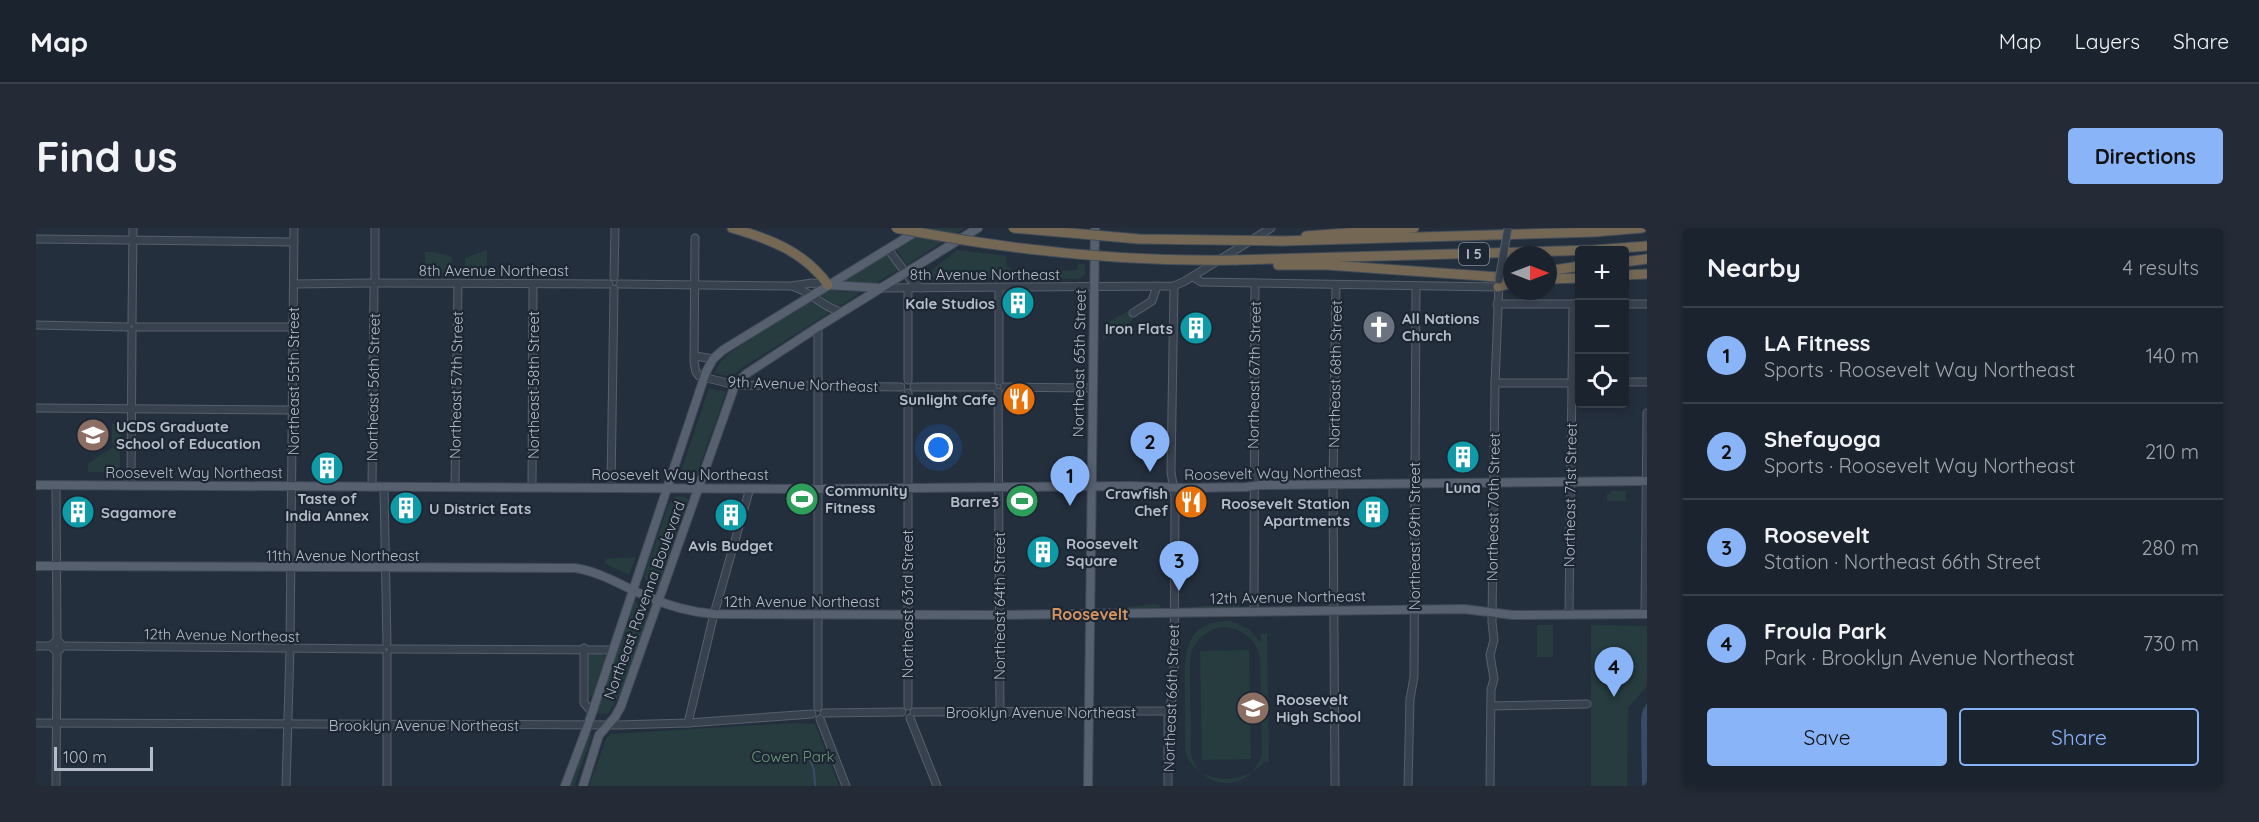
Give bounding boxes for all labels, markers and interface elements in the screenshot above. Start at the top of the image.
text: Map [30,24,88,59]
text: Map [1999,28,2042,54]
text: Layers [2075,28,2140,54]
text: Share [2173,28,2229,54]
button: Directions [2068,128,2223,184]
text: Find us [36,130,178,183]
road number: I 5 [1459,243,1489,265]
north arrow [1503,246,1557,300]
map controls [1575,246,1629,408]
button: + [1575,246,1629,300]
text: Nearby [1707,251,1801,284]
text: 4 results [2123,255,2199,280]
street label: 8th Avenue Northeast [419,261,569,280]
street label: 8th Avenue Northeast [910,265,1060,284]
building icon: Kale Studios [1000,285,1036,321]
street label: Northeast 65th Street [1068,289,1090,437]
place label: Kale Studios [905,294,995,313]
street label: Northeast 68th Street [1324,300,1346,448]
button: − [1575,300,1629,354]
street label: Northeast 67th Street [1243,301,1265,449]
street label: Northeast 55th Street [284,307,303,455]
church icon: All Nations Church [1361,309,1397,345]
place label: All Nations Church [1402,309,1480,345]
building icon: Iron Flats [1178,310,1214,346]
street label: Northeast 57th Street [445,311,467,459]
street label: Northeast 58th Street [524,311,543,459]
street label: Northeast 56th Street [362,313,384,461]
place label: Iron Flats [1105,319,1173,338]
text: LA Fitness [1764,329,1870,357]
text: 1 [1723,343,1730,368]
text: 140 m [2146,343,2199,368]
button: locate [1575,354,1629,408]
text: Sports · Roosevelt Way Northeast [1764,357,2075,382]
street label: 9th Avenue Northeast [727,372,879,396]
restaurant icon: Sunlight Cafe [1001,381,1037,417]
place label: Sunlight Cafe [899,390,996,409]
school or university icon: UCDS Graduate School of Education [75,417,111,453]
place label: UCDS Graduate School of Education [116,417,261,453]
pin: 2 [1130,422,1170,472]
street label: Northeast 71st Street [1559,423,1581,567]
text: Shefayoga [1764,425,1881,453]
your location [924,433,953,462]
street label: Northeast 70th Street [1482,433,1504,581]
building icon: Luna [1445,439,1481,475]
text: 2 [1721,439,1732,464]
text: 210 m [2145,439,2199,464]
building icon: Taste of India Annex [309,450,345,486]
text: Sports · Roosevelt Way Northeast [1764,453,2075,478]
pin: 1 [1050,456,1090,506]
street label: Roosevelt Way Northeast [1184,462,1362,484]
street label: Northeast 69th Street [1405,462,1424,610]
street label: Roosevelt Way Northeast [105,463,283,482]
street label: Roosevelt Way Northeast [591,465,769,484]
place label: Luna [1445,478,1481,497]
sports icon: Community Fitness [784,481,820,517]
place label: Community Fitness [825,481,908,517]
sports icon: Barre3 [1004,483,1040,519]
place label: Crawfish Chef [1105,484,1168,520]
restaurant icon: Crawfish Chef [1173,484,1209,520]
place label: Taste of India Annex [285,489,369,525]
building icon: U District Eats [388,490,424,526]
place label: Barre3 [950,492,999,511]
building icon: Sagamore [60,494,96,530]
place label: Roosevelt Station Apartments [1221,494,1350,530]
building icon: Roosevelt Station Apartments [1355,494,1391,530]
building icon: Avis Budget [713,497,749,533]
street label: Northeast Ravenna Boulevard [599,498,689,702]
place label: U District Eats [429,499,531,518]
place label: Sagamore [101,503,177,522]
text: Roosevelt [1764,521,1870,549]
street label: Northeast 63rd Street [898,530,917,678]
street label: Northeast 64th Street [990,532,1009,680]
building icon: Roosevelt Square [1025,534,1061,570]
place label: Roosevelt Square [1066,534,1138,570]
text: 3 [1721,535,1732,560]
text: 280 m [2142,535,2199,560]
place label: Avis Budget [689,536,773,555]
pin: 3 [1160,542,1198,591]
street label: 11th Avenue Northeast [266,546,420,565]
text: Station · Northeast 66th Street [1764,549,2041,574]
street label: 12th Avenue Northeast [1210,586,1366,608]
street label: 12th Avenue Northeast [724,592,880,611]
district label: Roosevelt [1051,604,1129,624]
text: Froula Park [1764,617,1887,645]
street label: 12th Avenue Northeast [144,624,300,646]
street label: Northeast 66th Street [1159,624,1183,772]
text: 4 [1721,631,1732,656]
text: 730 m [2143,631,2199,656]
text: Park · Brooklyn Avenue Northeast [1764,645,2075,670]
pin: 4 [1594,648,1634,697]
school or university icon: Roosevelt High School [1235,690,1271,726]
place label: Roosevelt High School [1276,690,1361,726]
street label: Brooklyn Avenue Northeast [946,703,1136,722]
button: Save [1707,708,1947,766]
button: Share [1959,708,2199,766]
street label: Brooklyn Avenue Northeast [329,716,519,735]
scale bar [54,744,153,772]
text: 100 m [63,747,107,767]
park label: Cowen Park [751,747,835,766]

